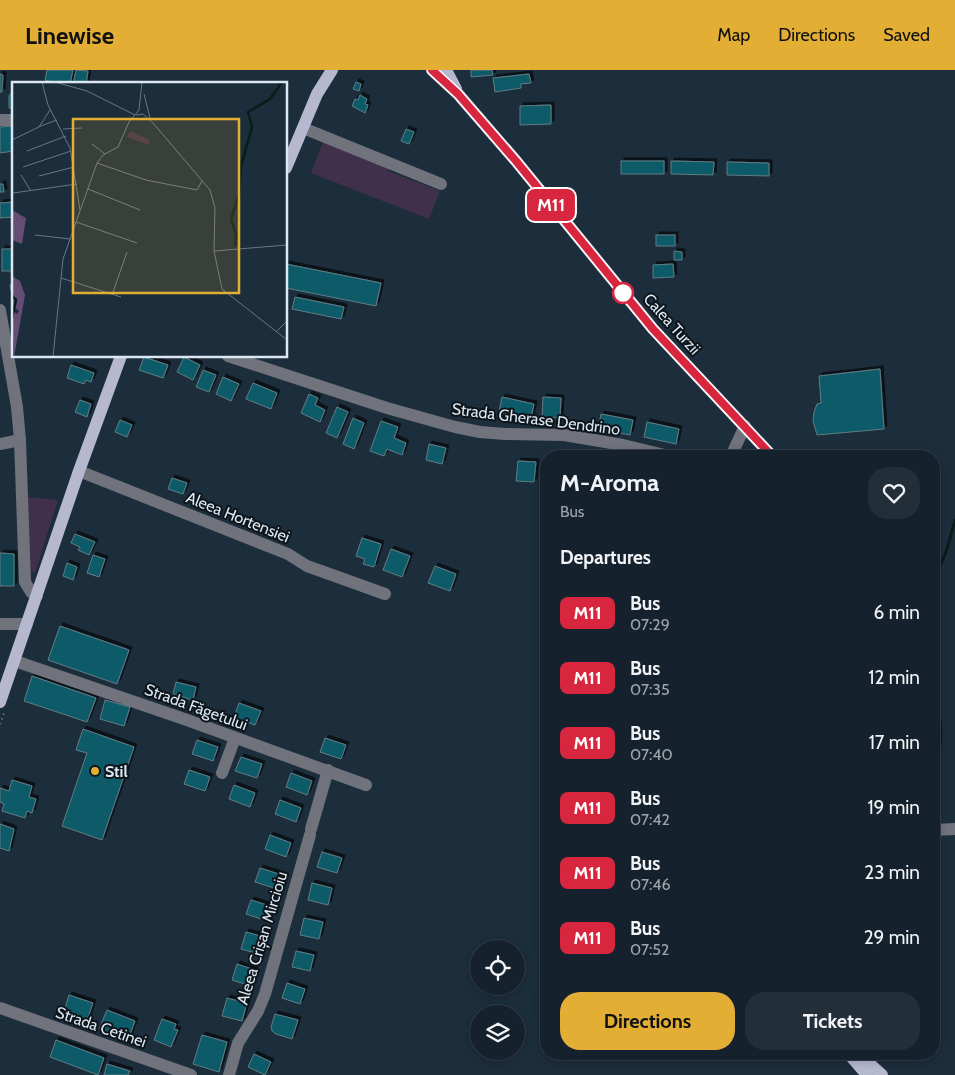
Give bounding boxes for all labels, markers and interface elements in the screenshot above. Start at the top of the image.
text: Linewise [25,21,114,50]
text: Map [717,24,750,46]
text: Directions [778,24,855,46]
text: Saved [883,24,930,46]
inset map [12,82,288,358]
line badge: M11 [522,189,580,221]
text: M11 [537,194,565,216]
unlabelled marker [612,282,634,304]
street label: Calea Turzii [640,290,704,358]
street label: Strada Gherase Dendrino [451,399,622,439]
button: heart [868,467,920,519]
text: M-Aroma [560,468,659,497]
street label: Aleea Hortensiei [183,488,293,546]
text: Bus [560,502,584,521]
text: Departures [560,546,651,569]
text: Bus [630,592,660,615]
text: 6 min [874,601,920,624]
text: M11 [573,602,602,624]
text: 07:29 [630,615,670,634]
text: Bus [630,657,660,680]
text: 12 min [868,666,920,689]
text: M11 [573,667,602,689]
street label: Strada Făgetului [142,680,250,734]
text: 07:35 [630,680,670,699]
text: Bus [630,722,660,745]
text: 17 min [869,731,920,754]
text: M11 [573,732,602,754]
text: 07:40 [630,745,673,764]
place label: Stil [105,762,128,781]
marker: Stil [89,765,101,777]
text: Bus [630,787,660,810]
text: 19 min [867,796,920,819]
text: M11 [573,797,602,819]
text: 07:42 [630,810,670,829]
text: Bus [630,852,660,875]
text: 23 min [864,861,920,884]
text: M11 [573,862,602,884]
street label: Aleea Crișan Mircioiu [233,869,292,1007]
text: 07:46 [630,875,671,894]
text: Bus [630,917,660,940]
text: 29 min [864,926,920,949]
text: M11 [573,927,602,949]
map controls [470,940,525,1060]
button: locate [470,940,525,995]
text: 07:52 [630,940,669,959]
button: Directions [560,992,735,1050]
button: Tickets [745,992,920,1050]
street label: Strada Cetinei [53,1003,149,1051]
button: layers [470,1005,525,1060]

